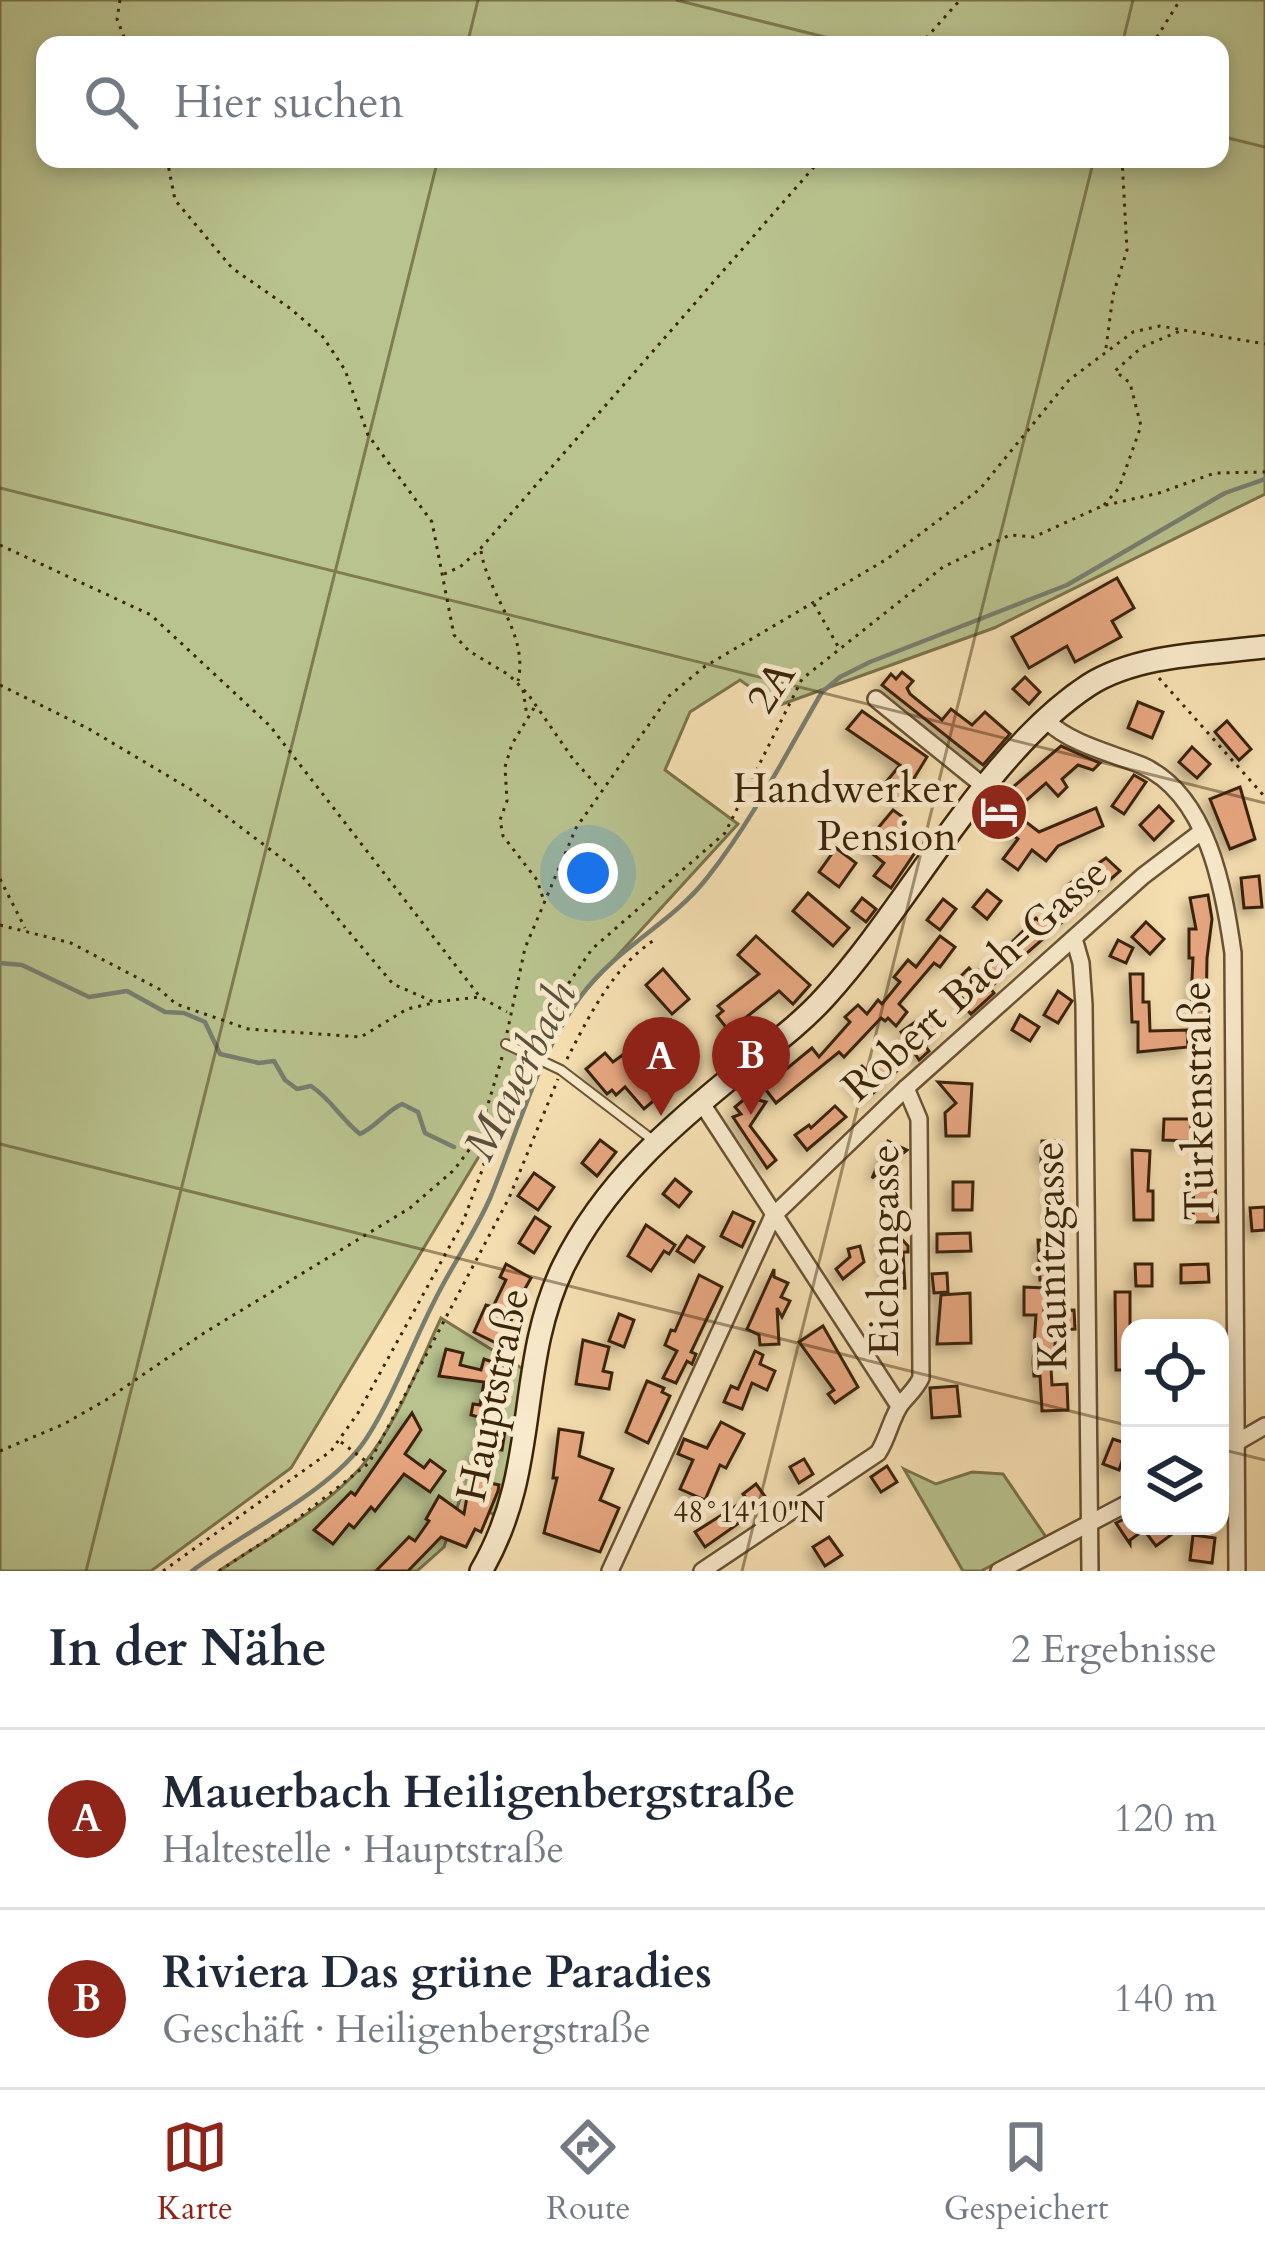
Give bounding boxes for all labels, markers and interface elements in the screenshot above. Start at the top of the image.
search box [36,36,1229,168]
icon: search [78,69,144,135]
text: Hier suchen [174,72,404,133]
street label: 2A [733,650,809,724]
place label: Handwerker Pension [733,760,958,865]
hotel icon: Handwerker Pension [968,781,1030,843]
your location [558,843,618,903]
street label: Robert Bach-Gasse [830,845,1120,1115]
water label: Mauerbach [449,971,591,1171]
street label: Türkenstraße [1167,981,1229,1221]
pin: B [712,1016,790,1115]
pin: A [622,1017,700,1116]
street label: Kaunitzgasse [1021,1141,1081,1371]
street label: Eichengasse [856,1144,913,1356]
street label: Hauptstraße [443,1283,543,1507]
map controls [1121,1319,1229,1535]
button: locate [1121,1319,1229,1427]
button: layers [1121,1427,1229,1535]
text: 48°14'10"N [673,1492,825,1533]
text: In der Nähe [48,1614,327,1684]
text: 2 Ergebnisse [1011,1623,1217,1676]
text: Mauerbach Heiligenbergstraße [162,1762,796,1823]
text: A [72,1792,102,1845]
text: 120 m [1114,1792,1217,1845]
text: Haltestelle · Hauptstraße [162,1823,564,1876]
text: Riviera Das grüne Paradies [162,1942,712,2003]
text: B [73,1972,101,2025]
text: 140 m [1114,1972,1217,2025]
text: Geschäft · Heiligenbergstraße [162,2003,651,2056]
tab: Karte [157,2114,233,2231]
tab: Route [546,2114,630,2231]
tab: Gespeichert [944,2114,1108,2231]

